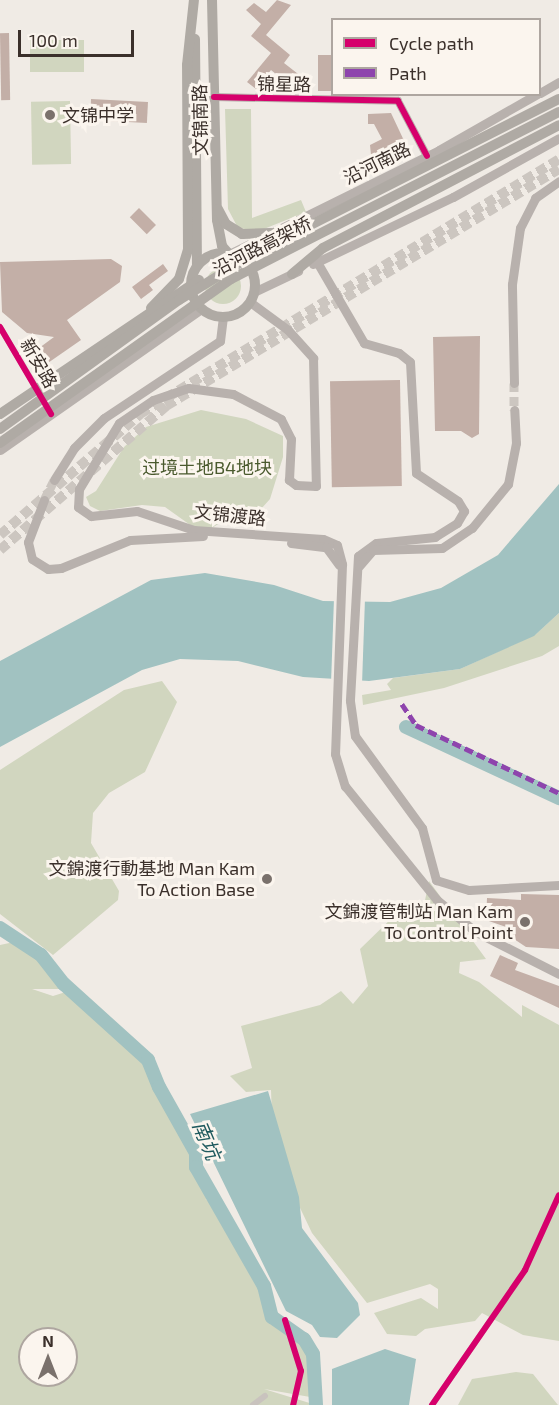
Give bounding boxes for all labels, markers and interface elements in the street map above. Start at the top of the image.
scale bar [21,18,136,56]
legend [331,18,541,96]
text: 100 m [29,29,78,51]
text: Cycle path [389,32,474,54]
text: Path [389,62,427,84]
street label: 锦星路 [257,73,311,95]
street label: 文锦南路 [189,84,211,156]
place label: 文锦中学 [62,104,134,126]
marker: 文锦中学 [43,108,57,122]
street label: 沿河南路 [340,138,414,188]
street label: 沿河路高架桥 [209,212,315,280]
street label: 新安路 [16,334,62,392]
park label: 过境土地B4地块 [142,456,272,478]
street label: 文锦渡路 [193,500,267,530]
place label: 文錦渡行動基地 Man Kam To Action Base [49,858,255,900]
marker: 文錦渡行動基地 Man Kam To Action Base [260,872,274,886]
place label: 文錦渡管制站 Man Kam To Control Point [325,901,513,944]
marker: 文錦渡管制站 Man Kam To Control Point [518,915,532,929]
water label: 南坑 [188,1117,226,1163]
north arrow [18,1327,78,1387]
text: N [42,1331,54,1350]

